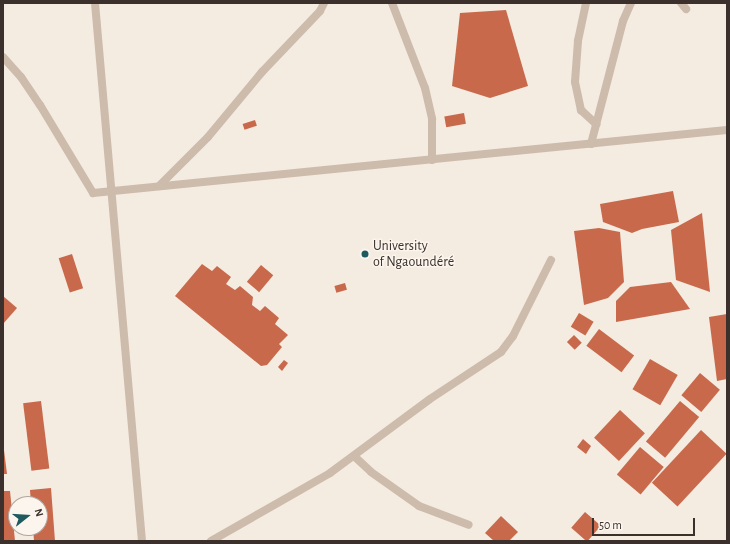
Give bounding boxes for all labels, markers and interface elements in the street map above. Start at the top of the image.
place label: University of Ngaoundéré [373,238,454,270]
marker: University of Ngaoundéré [360,249,370,259]
north arrow [8,496,48,536]
text: N [33,507,45,518]
scale bar [594,510,697,536]
text: 50 m [599,519,622,531]

